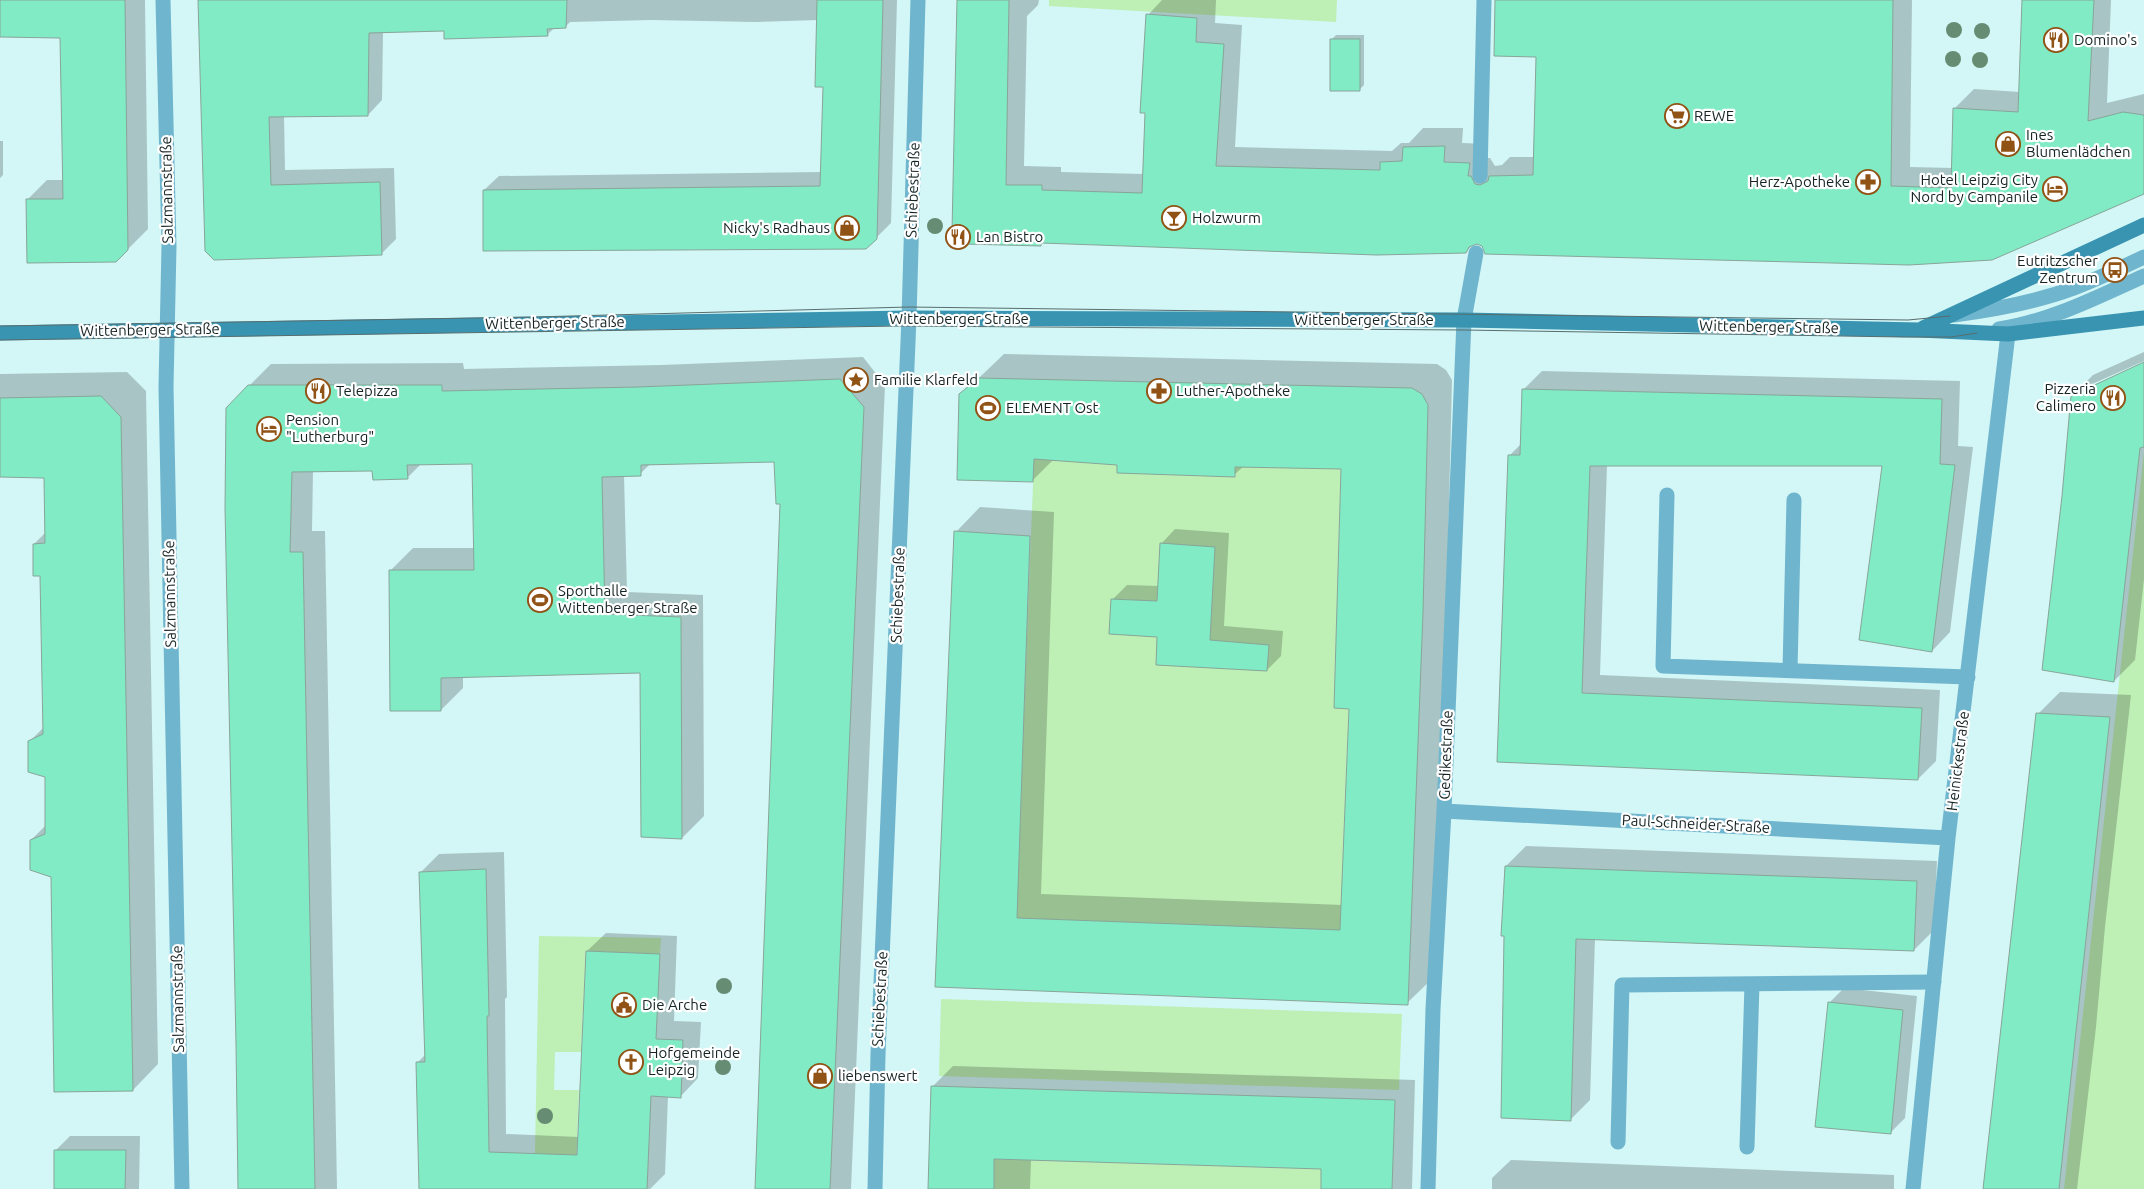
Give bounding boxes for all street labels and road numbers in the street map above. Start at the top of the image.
street label: Salzmannstraße [157,136,176,244]
street label: Schiebestraße [902,142,923,238]
street label: Wittenberger Straße [889,310,1029,327]
street label: Wittenberger Straße [1294,311,1434,328]
street label: Wittenberger Straße [485,313,625,332]
street label: Wittenberger Straße [1699,317,1839,336]
street label: Wittenberger Straße [80,320,220,339]
street label: Salzmannstraße [160,540,179,648]
street label: Schiebestraße [887,547,908,643]
street label: Gedikestraße [1435,710,1456,800]
street label: Heinickestraße [1943,710,1972,812]
street label: Paul-Schneider-Straße [1621,811,1771,836]
street label: Salzmannstraße [168,945,187,1053]
street label: Schiebestraße [869,951,890,1047]

